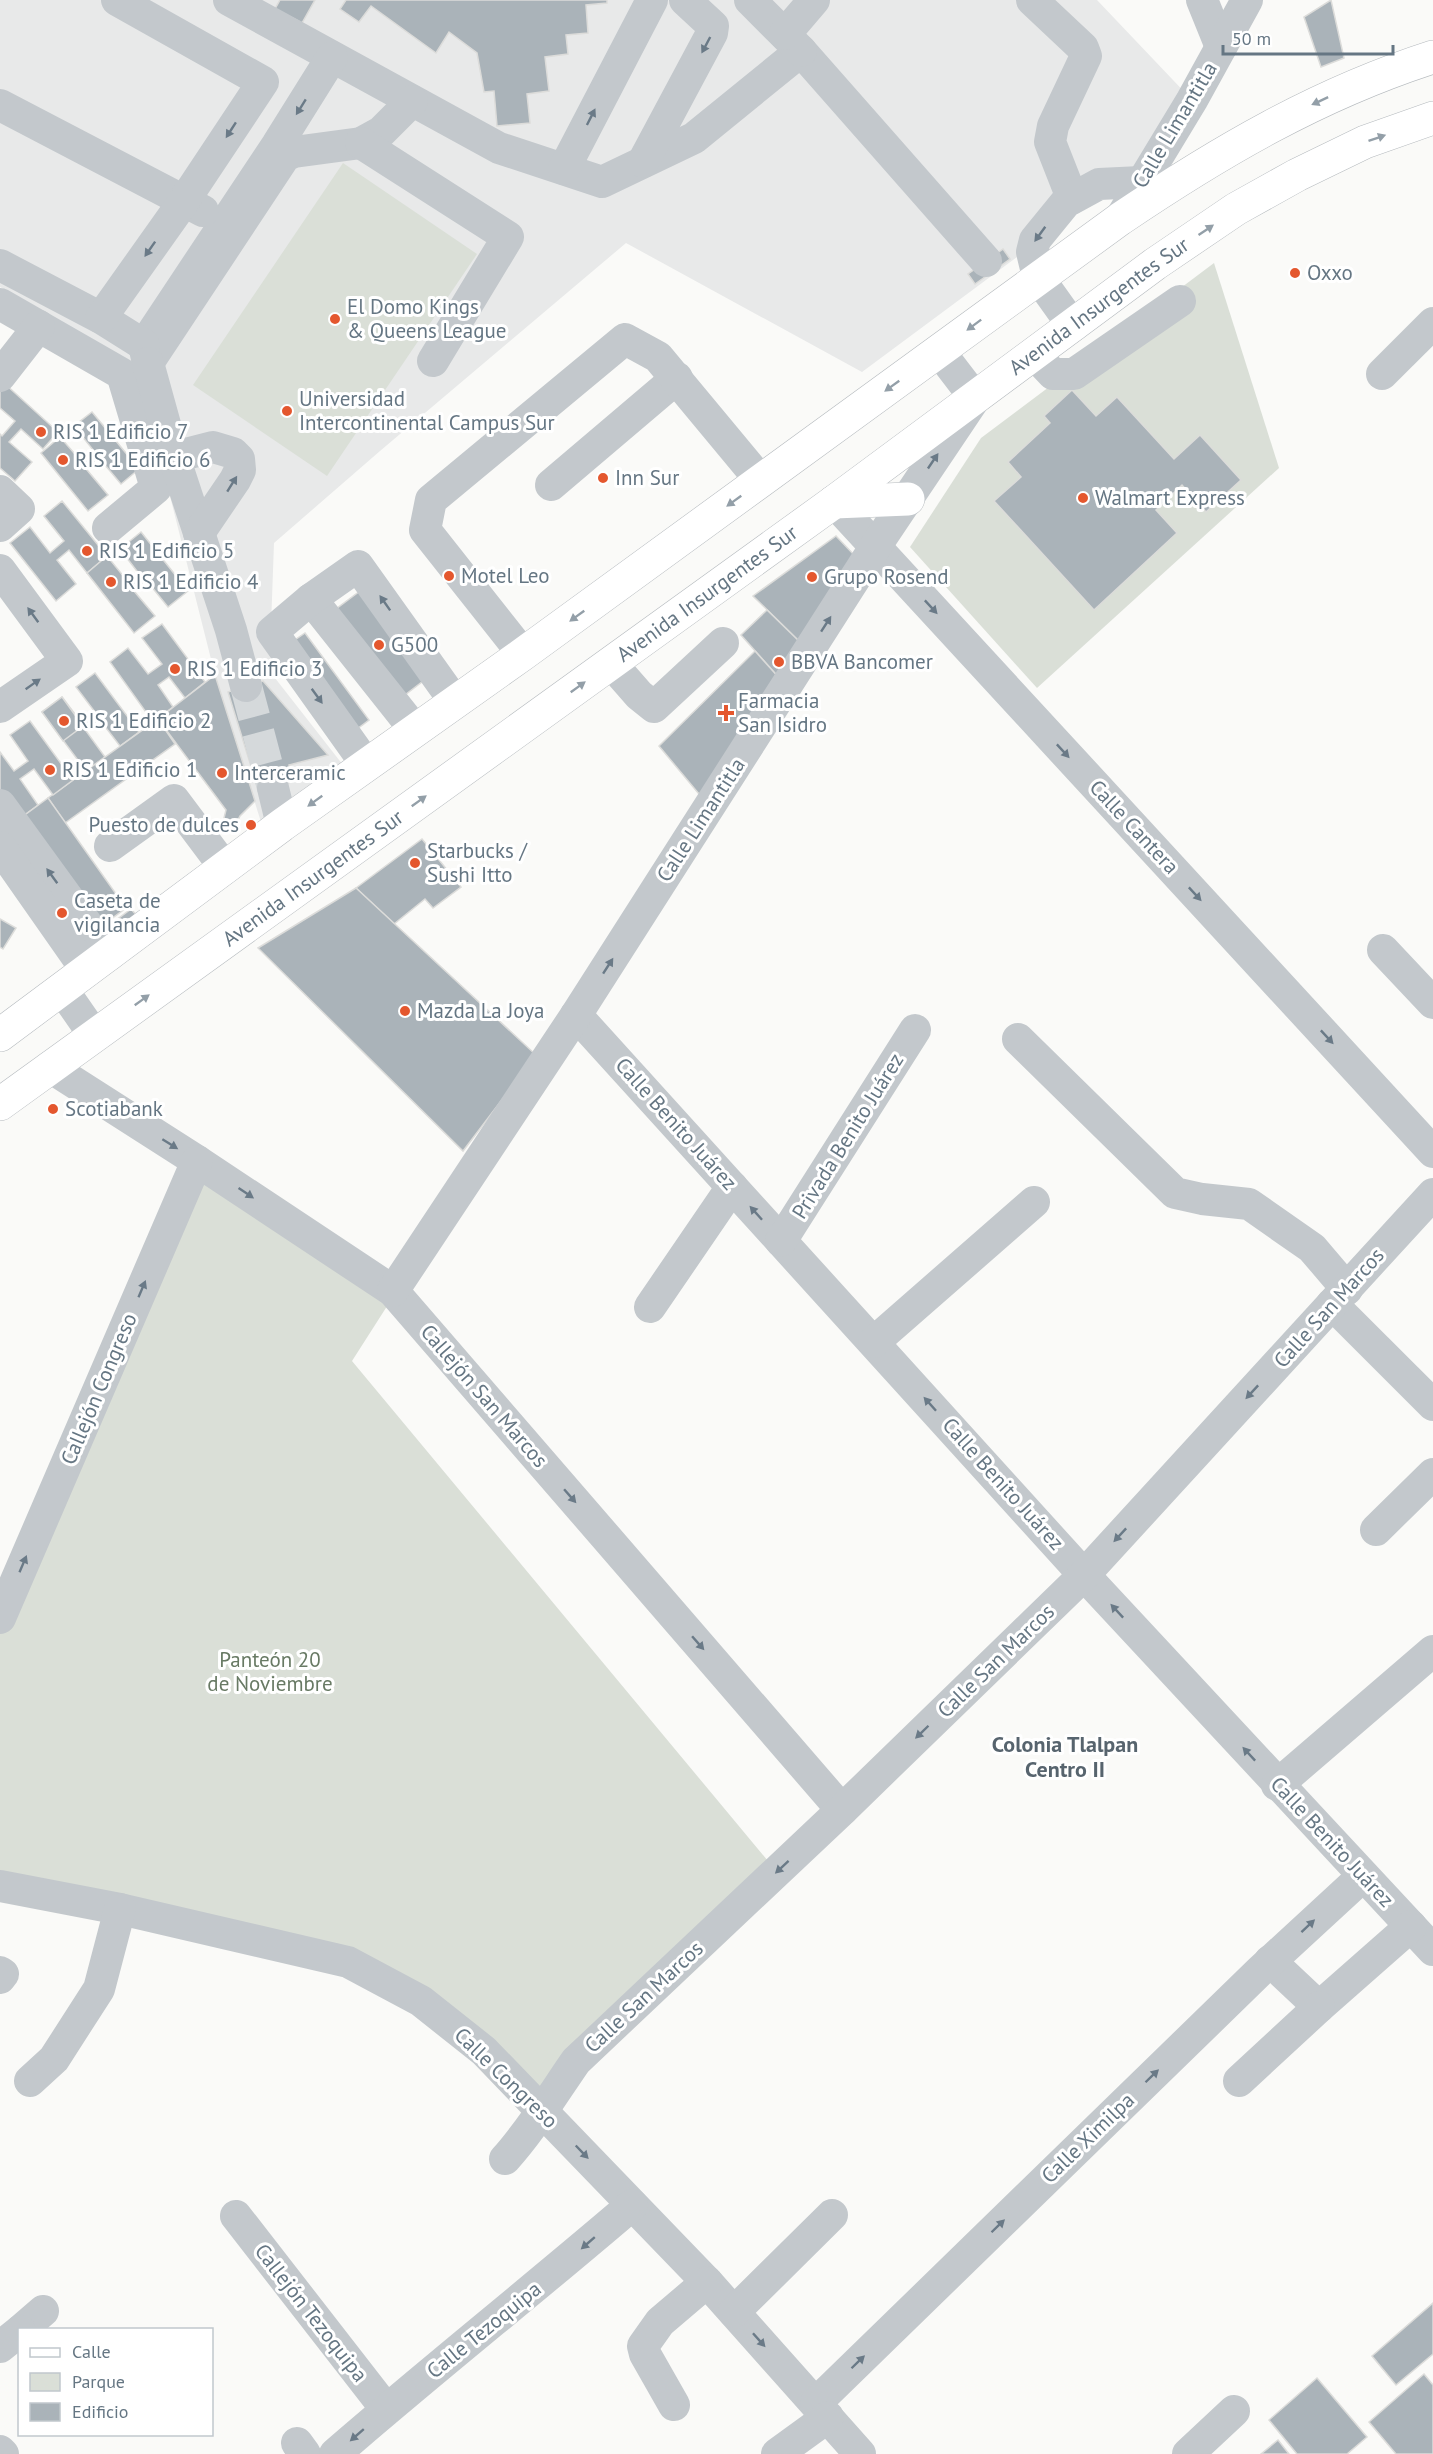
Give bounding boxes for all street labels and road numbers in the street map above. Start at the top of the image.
street label: Calle Limantitla [1126,57,1223,193]
street label: Avenida Insurgentes Sur [1003,231,1194,381]
street label: Avenida Insurgentes Sur [611,519,802,668]
street label: Calle Limantitla [650,753,751,887]
street label: Calle Cantera [1084,774,1185,879]
street label: Avenida Insurgentes Sur [217,803,408,952]
street label: Privada Benito Juárez [786,1048,909,1224]
street label: Calle Benito Juárez [610,1052,743,1196]
street label: Calle San Marcos [1268,1242,1390,1373]
street label: Callejón Congreso [54,1309,143,1469]
street label: Callejón San Marcos [415,1319,554,1473]
street label: Calle Benito Juárez [937,1412,1070,1556]
street label: Calle San Marcos [931,1598,1060,1723]
street label: Calle Benito Juárez [1265,1771,1400,1913]
street label: Calle San Marcos [579,1935,709,2059]
street label: Calle Congreso [449,2021,564,2134]
street label: Calle Ximilpa [1035,2087,1140,2189]
street label: Callejón Tezoquipa [249,2238,374,2387]
street label: Calle Tezoquipa [421,2275,546,2384]

